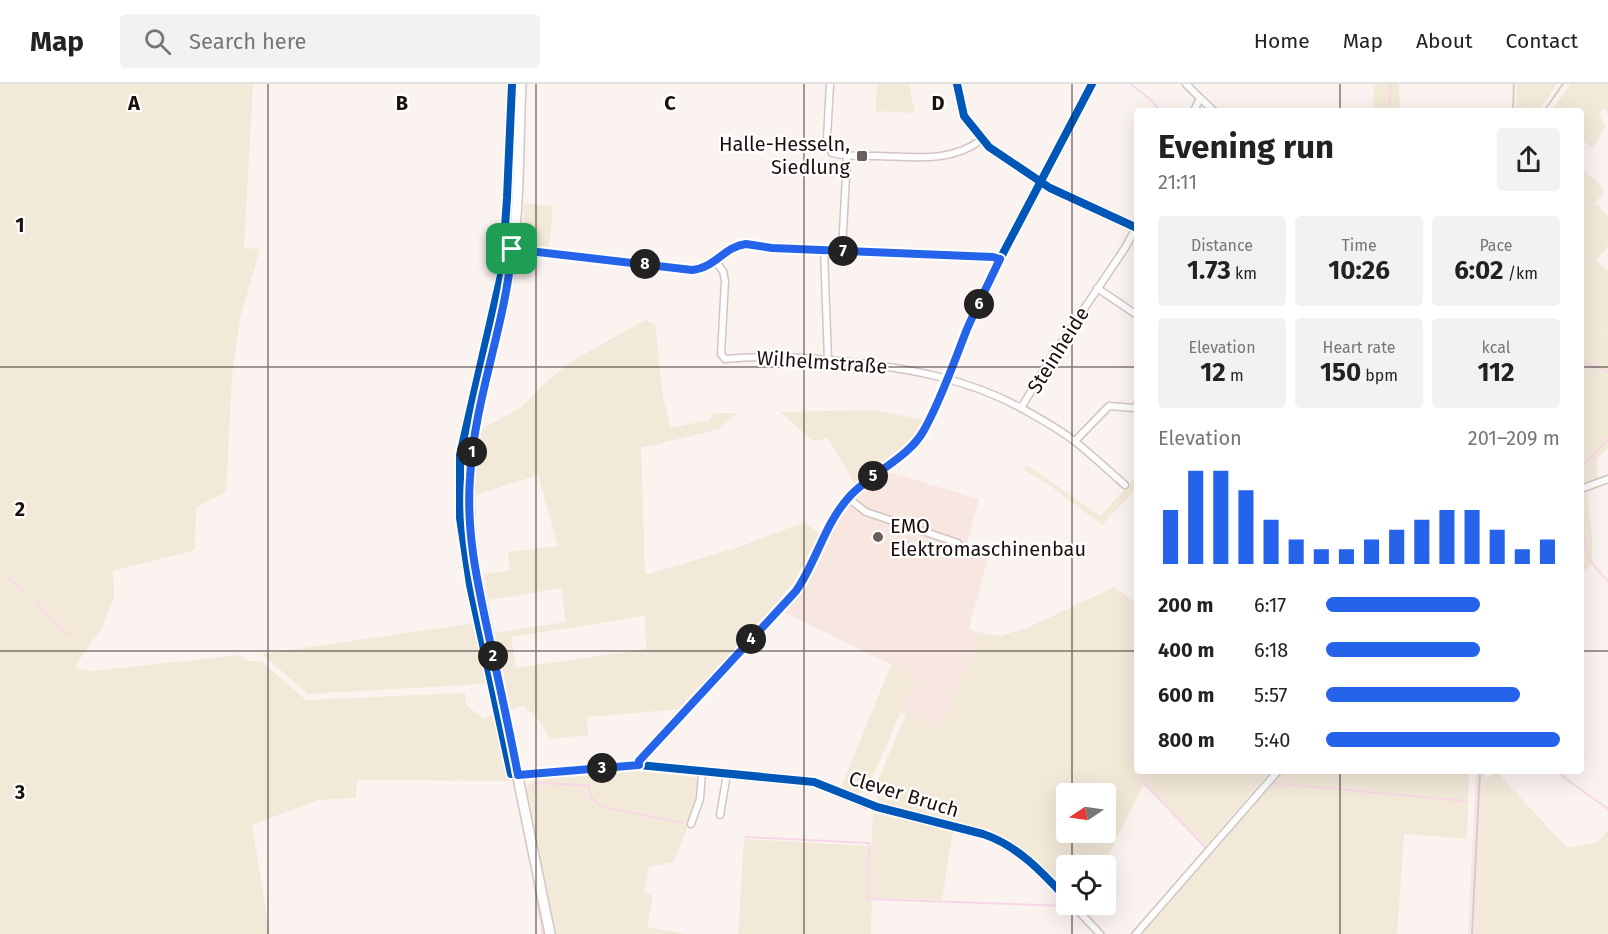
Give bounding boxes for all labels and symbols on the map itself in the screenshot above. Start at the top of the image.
text: A [127,91,141,115]
text: B [396,91,408,115]
text: C [664,91,676,115]
text: D [931,91,945,115]
place label: Halle-Hesseln, Siedlung [719,132,851,179]
marker: Halle-Hesseln, Siedlung [855,149,869,163]
text: 1 [15,213,25,237]
pin [486,223,537,274]
pin: 7 [828,236,858,266]
pin: 8 [630,249,660,279]
pin: 6 [964,289,994,319]
street label: Steinheide [1022,302,1094,398]
street label: Wilhelmstraße [756,345,888,379]
pin: 1 [457,437,487,467]
pin: 5 [858,461,888,491]
text: 2 [15,497,25,521]
place label: EMO Elektromaschinenbau [890,514,1086,561]
marker: EMO Elektromaschinenbau [871,530,885,544]
pin: 4 [736,624,766,654]
pin: 2 [478,641,508,671]
pin: 3 [587,753,617,783]
street label: Clever Bruch [846,766,962,822]
text: 3 [14,780,25,804]
north arrow [1056,783,1116,843]

